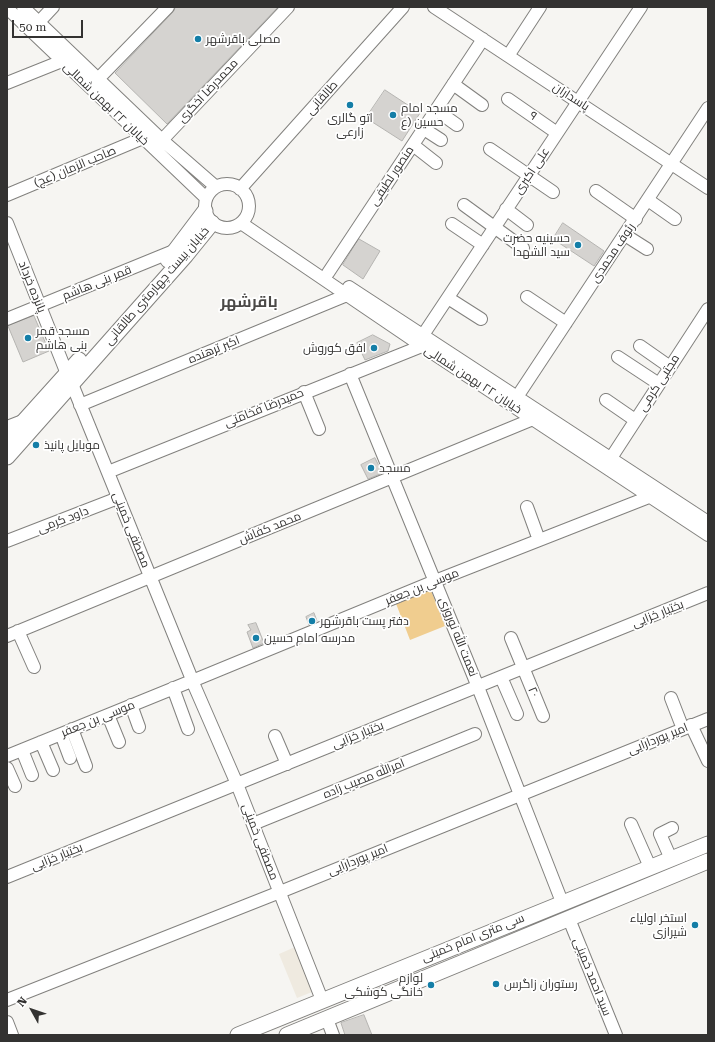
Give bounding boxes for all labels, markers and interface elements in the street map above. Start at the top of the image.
scale bar [14,12,85,38]
text: 50 m [19,20,46,34]
place label: مصلی باقرشهر [206,32,280,46]
marker: مصلی باقرشهر [193,34,203,44]
street label: محمدرضا اخگری [175,56,241,126]
street label: خیابان ۲۲ بهمن شمالی [60,59,152,149]
street label: طالقانی [303,78,341,118]
street label: پاسداران [550,80,592,114]
marker: اتو گالری زارعی [345,100,355,110]
place label: مسجد امام حسین (ع [401,101,458,129]
street label: ۹ [526,108,540,124]
marker: مسجد امام حسین (ع [388,110,398,120]
place label: اتو گالری زارعی [327,111,373,139]
street label: صاحب الزمان (عج) [32,143,118,191]
street label: منصور لطیفی [367,144,417,208]
street label: علی اکبری [511,145,553,197]
street label: رئوف محمدی [588,220,638,286]
street label: خیابان بیست چهارمتری طالقانی [102,224,212,348]
place label: حسینیه حضرت سید الشهدا [503,231,570,259]
marker: حسینیه حضرت سید الشهدا [573,240,583,250]
street label: پانزده خرداد [15,259,49,315]
street label: قمر بنی هاشم [60,263,134,303]
district label: باقرشهر [220,292,278,312]
place label: مسجد قمر بنی هاشم [36,324,90,352]
marker: مسجد قمر بنی هاشم [23,333,33,343]
street label: اکبر ترهنده [186,333,242,367]
place label: افق کوروش [303,341,366,355]
marker: افق کوروش [369,343,379,353]
street label: خیابان ۲۲ بهمن شمالی [422,343,524,417]
street label: مجتبی کرمی [635,352,683,414]
street label: حمیدرضا فخامتی [222,386,306,430]
place label: موبایل پانیذ [44,438,100,452]
marker: موبایل پانیذ [31,440,41,450]
place label: مسجد [379,461,411,475]
marker: مسجد [366,463,376,473]
street label: مصطفی خمینی [109,490,153,570]
street label: داود کرمی [35,504,91,536]
street label: محمد کفاش [237,509,303,547]
street label: موسی بن جعفر [383,566,461,608]
street label: نعمت الله نوروزی [436,595,480,679]
street label: بختیار خزایی [630,597,686,631]
place label: دفتر پست باقرشهر [320,614,409,628]
marker: دفتر پست باقرشهر [307,616,317,626]
place label: مدرسه امام حسین [264,631,355,645]
marker: مدرسه امام حسین [251,633,261,643]
street label: ۲۰ [525,685,541,699]
street label: موسی بن جعفر [59,698,137,740]
street label: بختیار خزایی [330,718,386,752]
street label: امیر پوردارایی [626,720,690,758]
street label: امرالله مصیب زاده [321,756,407,802]
street label: مصطفی خمینی [239,802,281,882]
street label: بختیار خزایی [29,840,85,874]
street label: امیر پوردارایی [326,841,390,879]
street label: سی متری امام خمینی [419,911,527,965]
place label: استخر اولیاء شیرازی [630,911,687,939]
marker: استخر اولیاء شیرازی [690,920,700,930]
street label: سید احمد خمینی [570,936,614,1018]
place label: لوازم خانگی کوشکی [345,971,423,999]
place label: رستوران زاگرس [504,977,578,991]
marker: رستوران زاگرس [491,979,501,989]
marker: لوازم خانگی کوشکی [426,980,436,990]
north arrow [12,990,52,1030]
text: N [15,995,30,1009]

